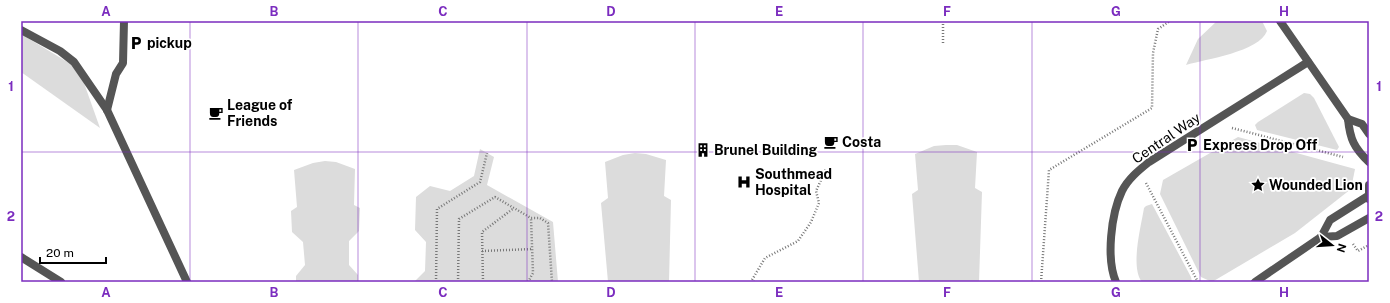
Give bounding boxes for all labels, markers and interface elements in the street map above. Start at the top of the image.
text: A [101,4,111,19]
text: B [270,4,279,19]
text: C [438,4,448,19]
text: D [606,4,616,19]
text: E [775,4,783,19]
text: F [943,4,951,19]
text: G [1111,4,1121,19]
text: H [1279,4,1289,19]
parking icon: pickup [128,35,144,51]
place label: pickup [147,35,192,51]
text: 1 [8,79,14,94]
text: 1 [1376,79,1382,94]
place label: League of Friends [227,97,293,129]
cafe icon: League of Friends [208,105,224,121]
street label: Central Way [1129,109,1204,167]
cafe icon: Costa [823,134,839,150]
place label: Costa [842,134,881,150]
parking icon: Express Drop Off [1184,137,1200,153]
place label: Express Drop Off [1203,137,1318,153]
building icon: Brunel Building [695,142,711,158]
place label: Brunel Building [714,142,817,158]
place label: Southmead Hospital [755,166,832,198]
hospital icon: Southmead Hospital [736,174,752,190]
place icon: Wounded Lion [1250,177,1266,193]
place label: Wounded Lion [1269,177,1363,193]
text: 2 [7,209,15,224]
text: 2 [1375,209,1383,224]
north arrow [1312,225,1352,265]
scale bar [40,239,106,265]
text: N [1335,242,1349,254]
text: 20 m [46,246,74,260]
text: A [101,285,111,300]
text: B [270,285,279,300]
text: C [438,285,448,300]
text: D [606,285,616,300]
text: E [775,285,783,300]
text: F [943,285,951,300]
text: G [1111,285,1121,300]
text: H [1279,285,1289,300]

